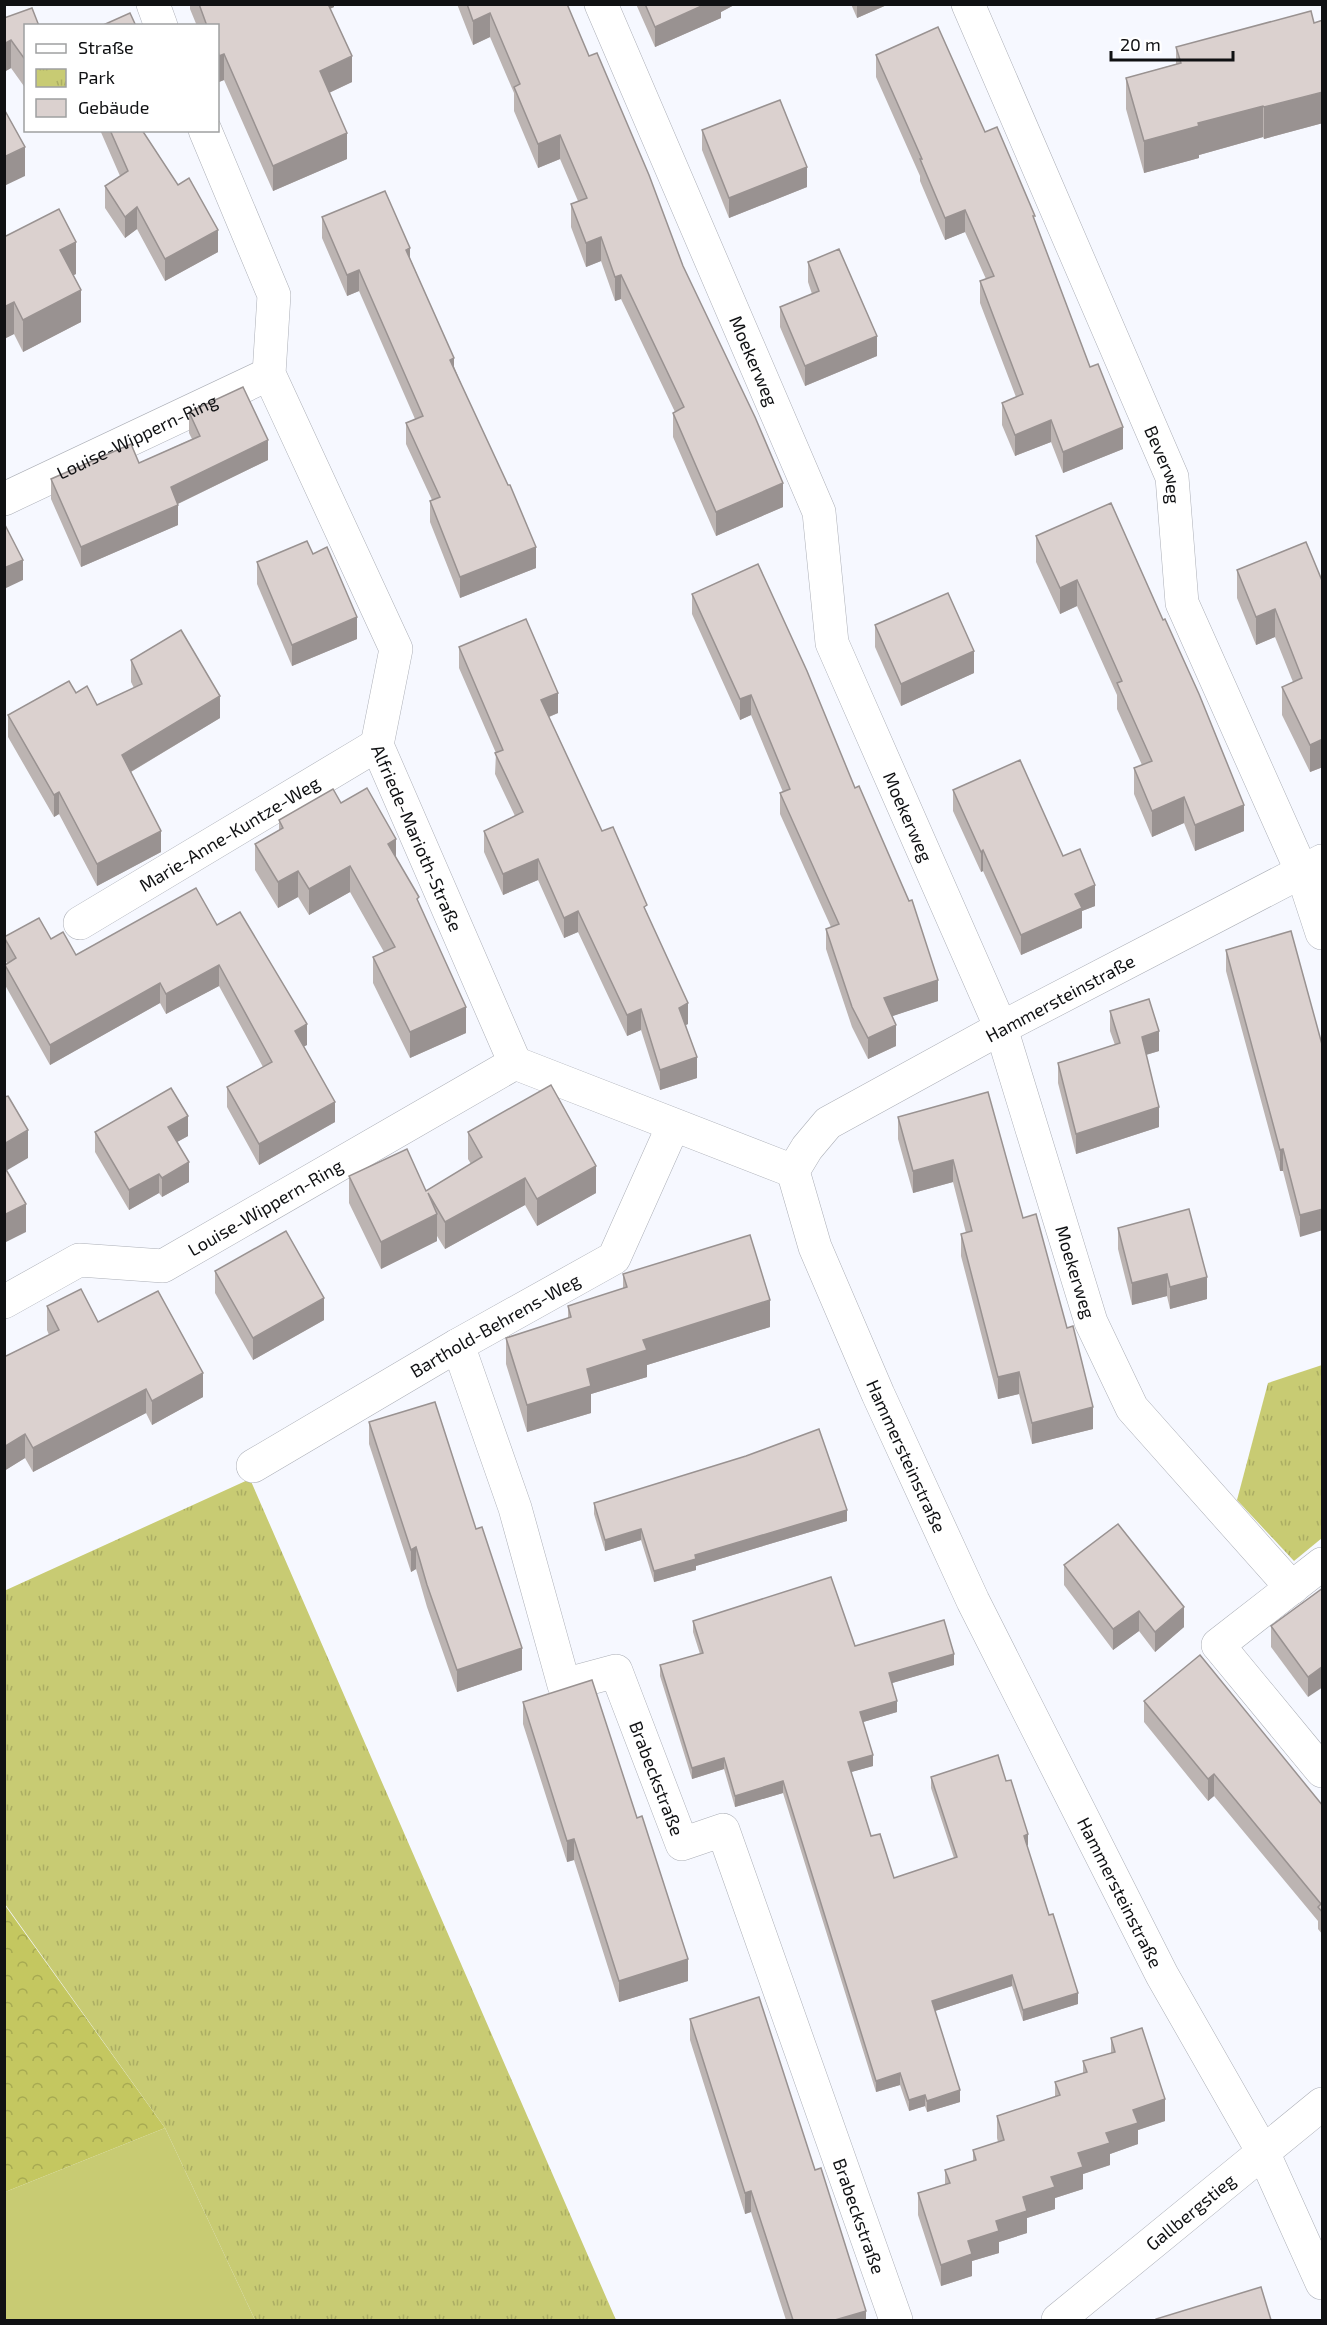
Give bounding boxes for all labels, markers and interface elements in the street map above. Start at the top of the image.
legend [24,24,219,132]
scale bar [1111,24,1232,62]
text: 20 m [1120,33,1161,55]
text: Straße [78,36,134,58]
text: Park [78,66,115,88]
text: Gebäude [78,96,149,118]
street label: Moekerweg [725,312,783,409]
street label: Louise-Wippern-Ring [53,389,221,484]
street label: Beverweg [1140,422,1185,504]
street label: Alfriede-Marioth-Straße [367,741,467,935]
street label: Moekerweg [879,768,938,865]
street label: Marie-Anne-Kuntze-Weg [135,771,323,896]
street label: Hammersteinstraße [982,949,1138,1047]
street label: Louise-Wippern-Ring [184,1154,346,1260]
street label: Moekerweg [1051,1223,1100,1321]
street label: Barthold-Behrens-Weg [406,1268,584,1382]
street label: Hammersteinstraße [862,1376,951,1536]
street label: Brabeckstraße [625,1718,689,1839]
street label: Hammersteinstraße [1073,1813,1167,1971]
street label: Brabeckstraße [829,2155,890,2277]
street label: Gallbergstieg [1141,2169,1240,2255]

